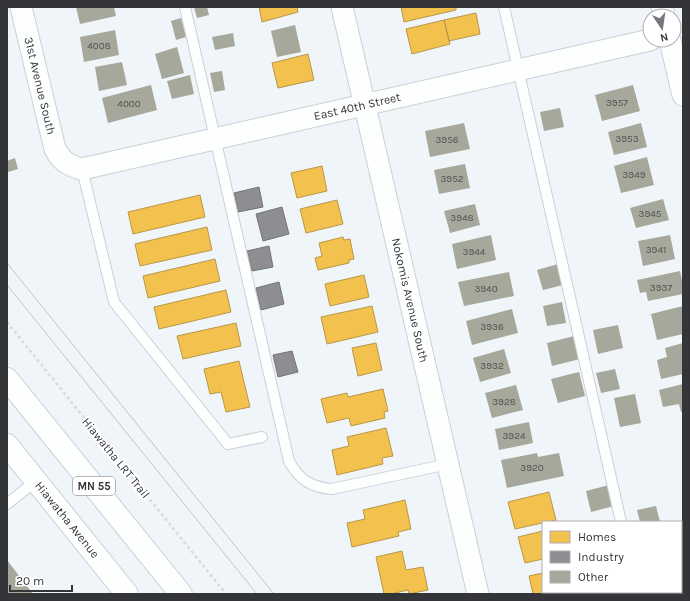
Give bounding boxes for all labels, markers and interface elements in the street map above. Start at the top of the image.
north arrow [642,8,682,48]
text: N [659,30,669,44]
street label: 31st Avenue South [21,36,58,136]
house number: 4008 [87,40,111,52]
street label: East 40th Street [312,90,402,123]
house number: 3957 [606,97,628,109]
house number: 4000 [117,98,141,110]
house number: 3953 [615,133,639,145]
house number: 3956 [435,134,459,146]
house number: 3949 [622,169,646,181]
house number: 3952 [440,173,464,185]
house number: 3945 [639,208,662,220]
house number: 3948 [450,212,474,224]
street label: Nokomis Avenue South [389,237,431,364]
house number: 3941 [646,244,666,256]
house number: 3944 [463,246,486,258]
house number: 3937 [650,282,672,294]
house number: 3940 [474,283,498,295]
house number: 3936 [480,321,504,333]
house number: 3932 [480,360,504,372]
house number: 3928 [492,396,516,408]
street label: Hiawatha LRT Trail [79,415,153,501]
house number: 3924 [502,430,526,442]
house number: 3920 [520,462,544,474]
road number: MN 55 [73,477,115,495]
street label: Hiawatha Avenue [32,479,102,561]
legend [542,521,682,593]
text: Homes [578,530,616,544]
text: Industry [578,550,624,564]
scale bar [10,567,72,593]
text: Other [578,570,609,584]
text: 20 m [16,574,44,588]

